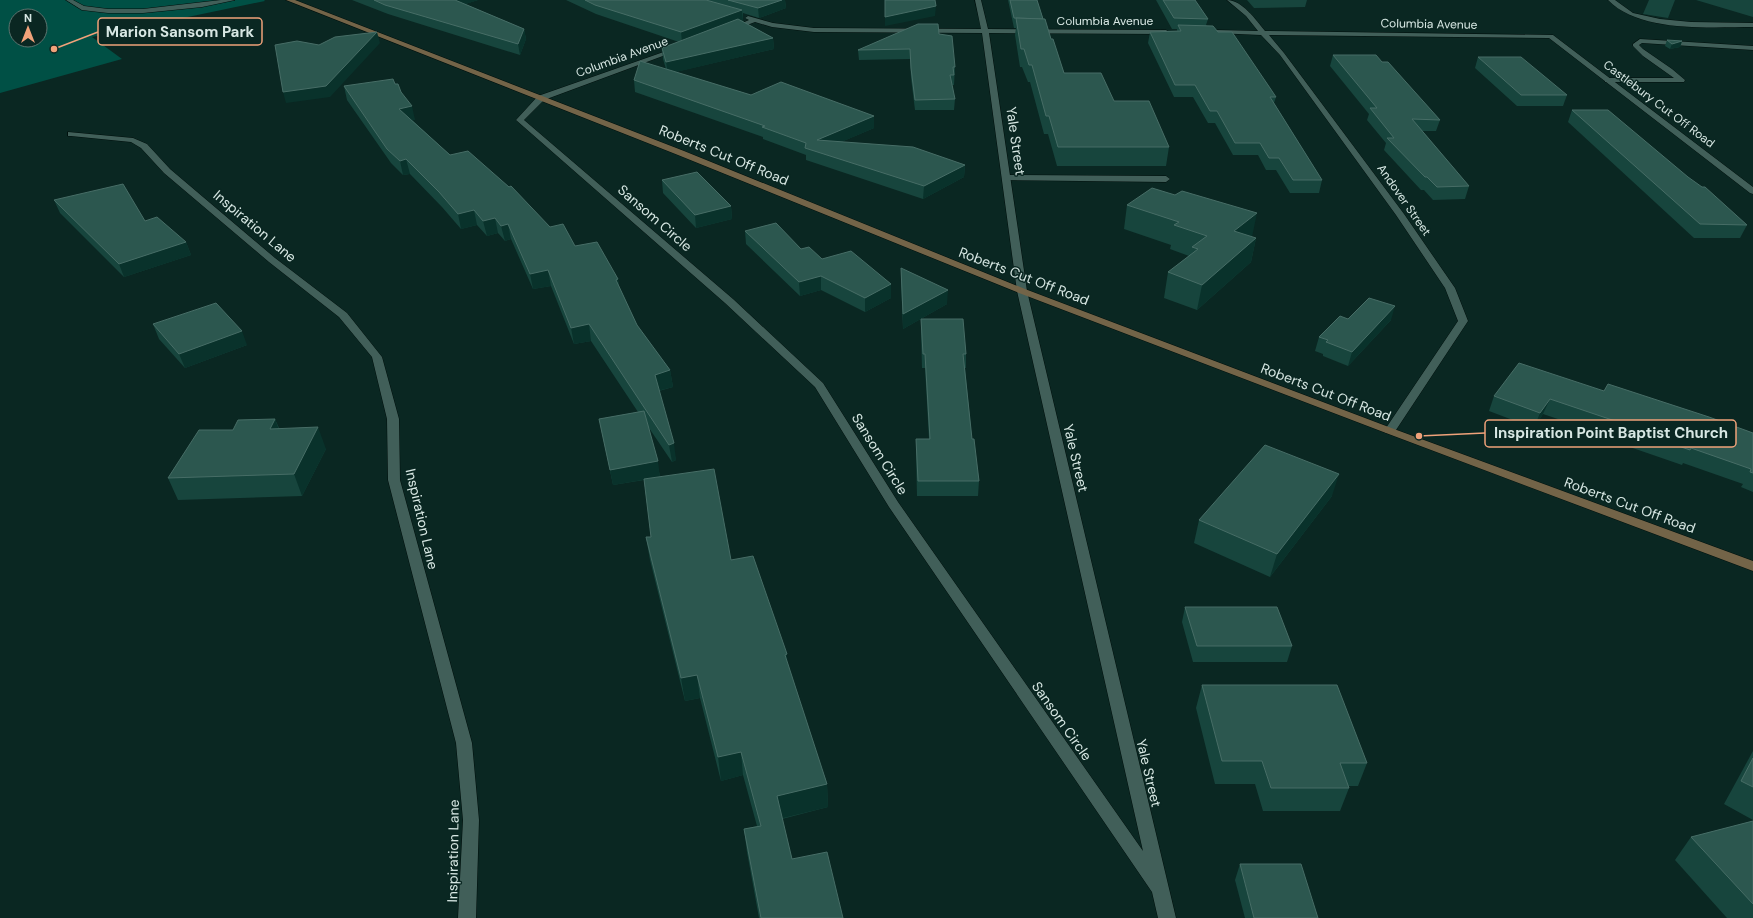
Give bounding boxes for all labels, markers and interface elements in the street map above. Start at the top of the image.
north arrow [8,8,48,48]
text: N [24,11,32,25]
street label: Columbia Avenue [1057,13,1154,29]
street label: Columbia Avenue [1380,15,1478,33]
callout: Marion Sansom Park [98,18,262,45]
text: Marion Sansom Park [106,22,255,42]
street label: Columbia Avenue [574,33,670,81]
street label: Castlebury Cut Off Road [1600,57,1718,151]
street label: Yale Street [1002,105,1030,177]
street label: Roberts Cut Off Road [657,121,791,189]
street label: Andover Street [1373,161,1435,239]
street label: Sansom Circle [614,181,696,255]
street label: Inspiration Lane [210,186,300,266]
street label: Roberts Cut Off Road [956,243,1092,309]
street label: Roberts Cut Off Road [1258,359,1394,425]
street label: Sansom Circle [848,410,912,498]
callout: Inspiration Point Baptist Church [1485,420,1736,447]
street label: Yale Street [1059,422,1093,494]
text: Inspiration Point Baptist Church [1494,423,1728,443]
street label: Inspiration Lane [402,467,442,571]
street label: Roberts Cut Off Road [1562,473,1698,537]
street label: Sansom Circle [1028,678,1096,764]
street label: Yale Street [1132,737,1166,809]
street label: Inspiration Lane [443,799,463,903]

